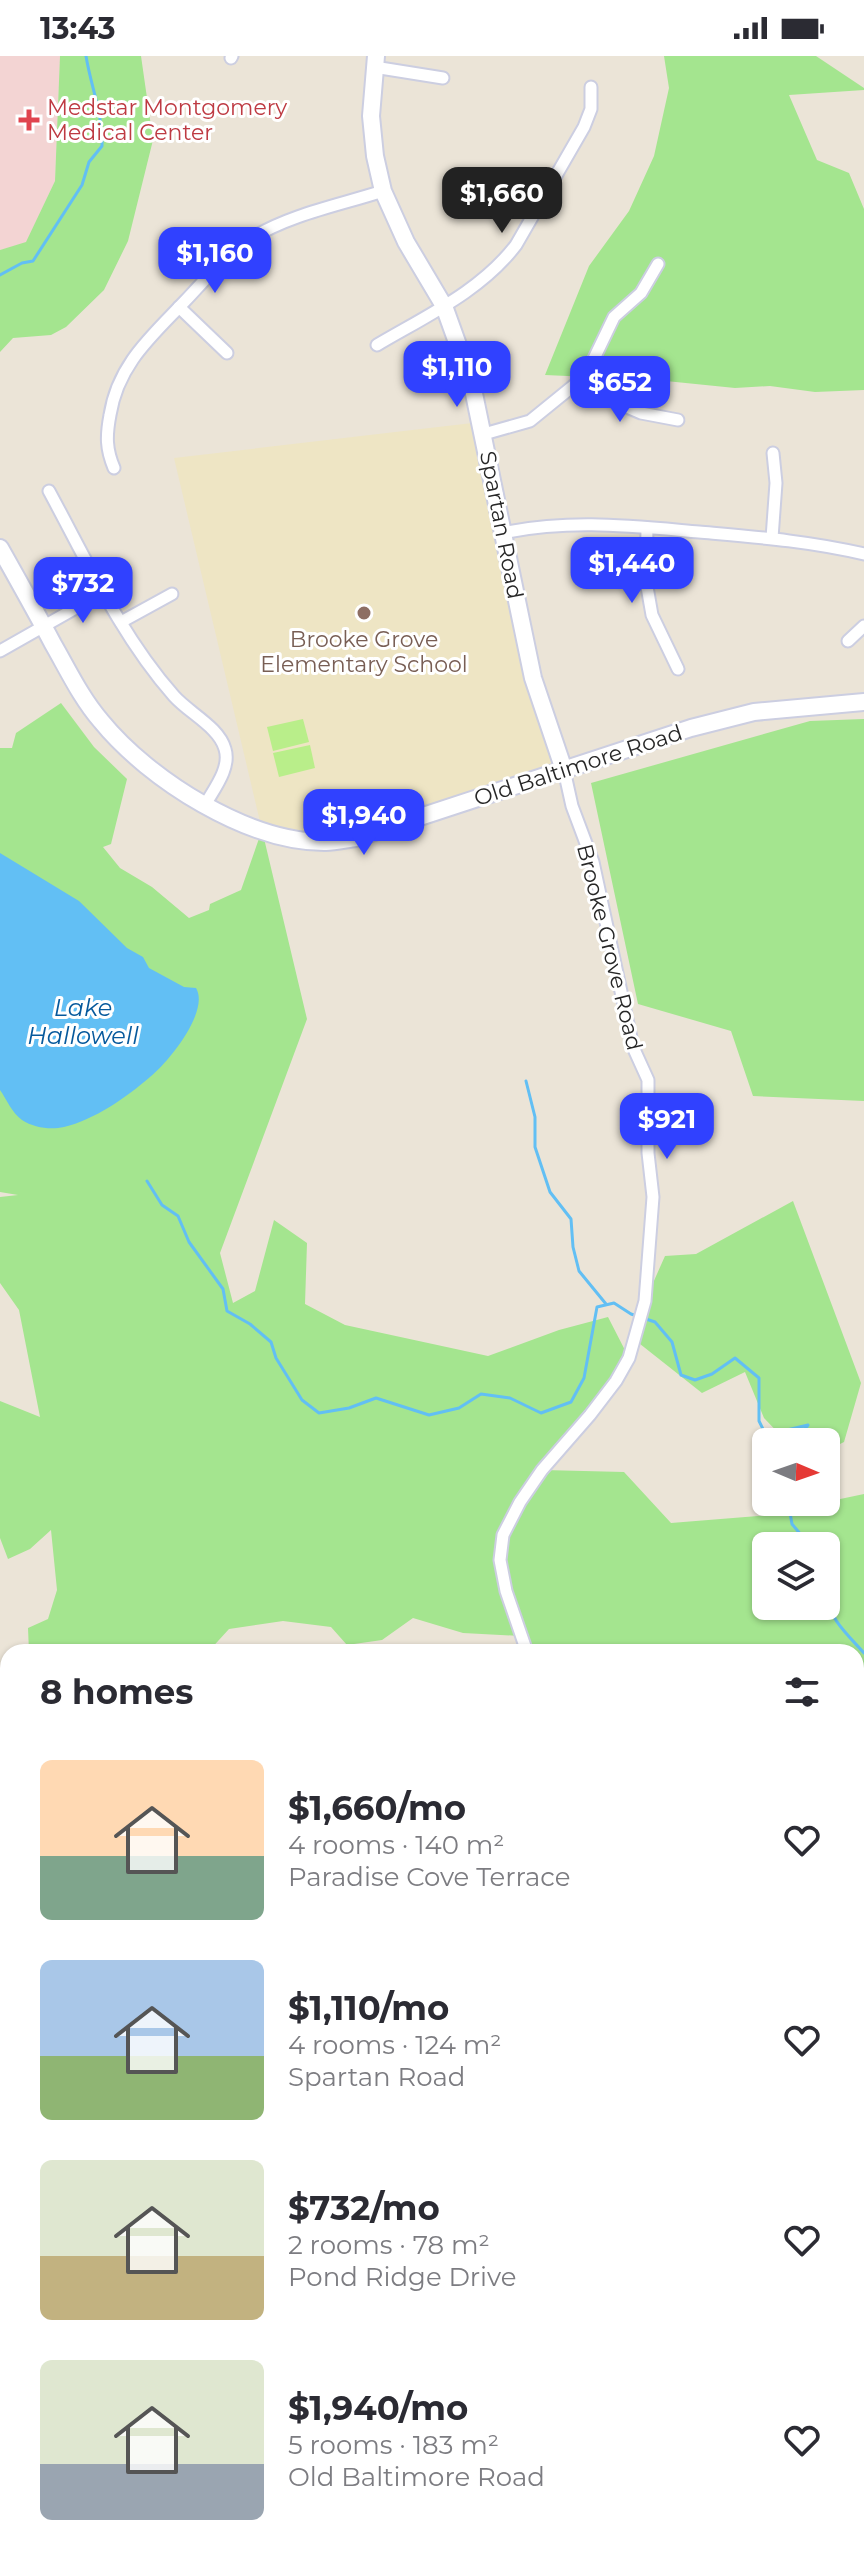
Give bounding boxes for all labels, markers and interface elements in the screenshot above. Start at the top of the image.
text: 13:43 [40,10,116,47]
place label: Medstar Montgomery Medical Center [47,94,287,146]
marker: Medstar Montgomery Medical Center [18,109,40,131]
pin: $1,660 [437,167,567,235]
text: $1,660 [460,177,544,209]
pin: $1,160 [150,227,280,295]
text: $1,160 [176,237,254,269]
pin: $1,110 [392,341,522,409]
text: $1,110 [422,351,492,383]
pin: $652 [573,356,667,424]
text: $652 [588,366,652,398]
street label: Spartan Road [474,449,529,601]
pin: $1,440 [567,537,697,605]
text: $1,440 [589,547,675,579]
pin: $732 [36,557,130,625]
text: $732 [52,567,114,599]
marker: Brooke Grove Elementary School [355,604,373,622]
place label: Brooke Grove Elementary School [260,626,468,678]
street label: Old Baltimore Road [471,719,686,812]
pin: $1,940 [299,789,429,857]
text: $1,940 [321,799,407,831]
street label: Brooke Grove Road [571,841,648,1053]
water label: Lake Hallowell [27,993,139,1050]
pin: $921 [620,1093,714,1161]
text: $921 [638,1103,696,1135]
north arrow [752,1428,840,1516]
map controls [752,1428,840,1620]
button: layers [752,1532,840,1620]
icon: filters [780,1670,824,1714]
text: 8 homes [40,1671,193,1713]
text: $1,660/mo [288,1787,466,1829]
icon: home [104,1792,200,1888]
icon: heart [780,1818,824,1862]
text: 4 rooms · 140 m² [288,1829,505,1861]
text: Paradise Cove Terrace [288,1861,570,1893]
text: $1,110/mo [288,1987,449,2029]
icon: home [104,1992,200,2088]
icon: heart [780,2018,824,2062]
text: 4 rooms · 124 m² [288,2029,501,2061]
text: Spartan Road [288,2061,465,2093]
text: $732/mo [288,2187,440,2229]
icon: home [104,2192,200,2288]
icon: heart [780,2218,824,2262]
text: 2 rooms · 78 m² [288,2229,490,2261]
text: Pond Ridge Drive [288,2261,517,2293]
text: $1,940/mo [288,2387,468,2429]
icon: home [104,2392,200,2488]
icon: heart [780,2418,824,2462]
text: 5 rooms · 183 m² [288,2429,499,2461]
text: Old Baltimore Road [288,2461,545,2493]

